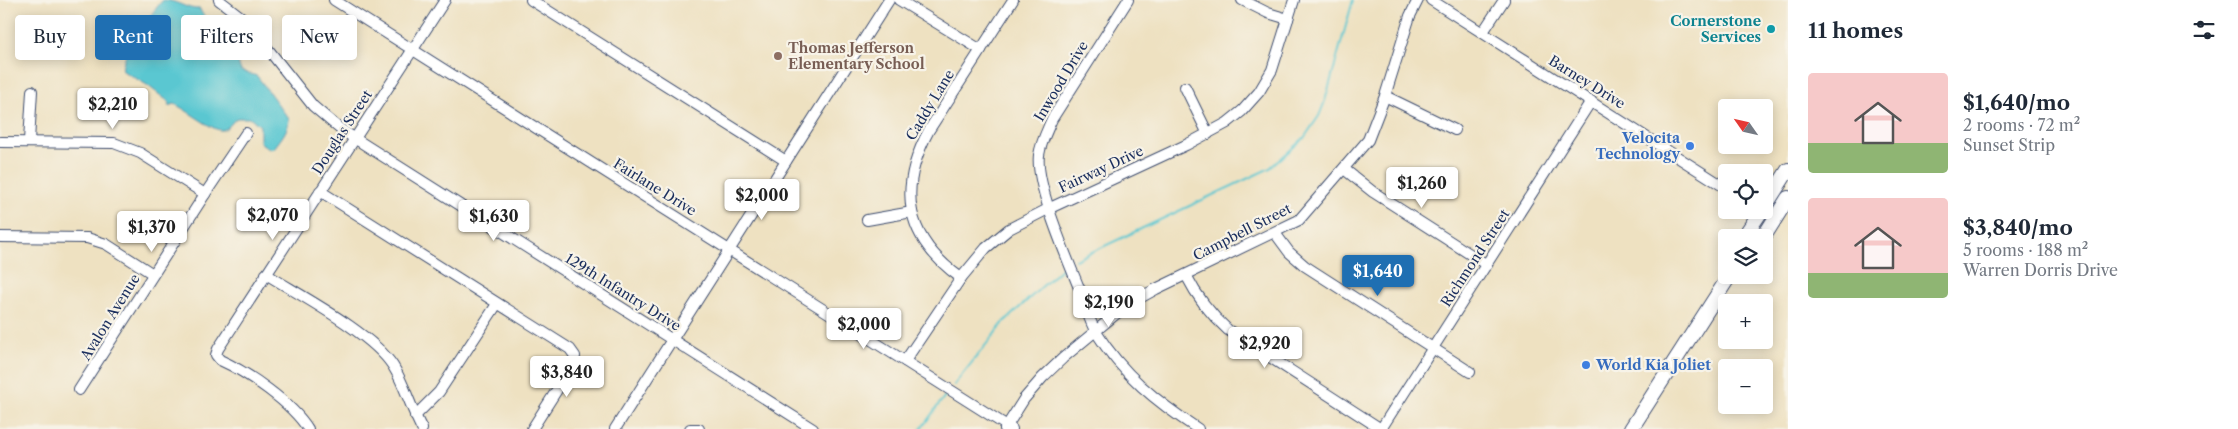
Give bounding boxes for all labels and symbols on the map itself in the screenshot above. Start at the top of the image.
place label: Cornerstone Services [1670,12,1761,46]
marker: Cornerstone Services [1765,23,1777,35]
street label: Inwood Drive [1030,37,1092,125]
place label: Thomas Jefferson Elementary School [788,39,925,73]
marker: Thomas Jefferson Elementary School [772,50,784,62]
street label: Barney Drive [1545,51,1629,113]
street label: Caddy Lane [902,66,958,144]
street label: Douglas Street [308,86,376,178]
pin: $2,210 [72,88,154,130]
north arrow [1718,99,1772,154]
place label: Velocita Technology [1596,129,1681,163]
marker: Velocita Technology [1684,140,1696,152]
street label: Fairway Drive [1056,141,1147,197]
street label: Fairlane Drive [610,154,700,220]
pin: $1,260 [1381,166,1463,209]
pin: $2,000 [721,178,803,221]
pin: $2,070 [232,198,314,241]
street label: Campbell Street [1190,199,1294,265]
pin: $1,630 [453,200,535,242]
street label: Richmond Street [1437,206,1513,310]
pin: $1,370 [111,210,193,253]
street label: 129th Infantry Drive [562,249,684,335]
pin: $1,640 [1337,254,1419,297]
street label: Avalon Avenue [76,270,144,364]
pin: $2,190 [1068,286,1150,328]
pin: $2,000 [823,308,905,350]
pin: $2,920 [1224,326,1306,369]
pin: $3,840 [526,356,608,398]
place label: World Kia Joliet [1595,356,1711,374]
marker: World Kia Joliet [1580,359,1592,371]

